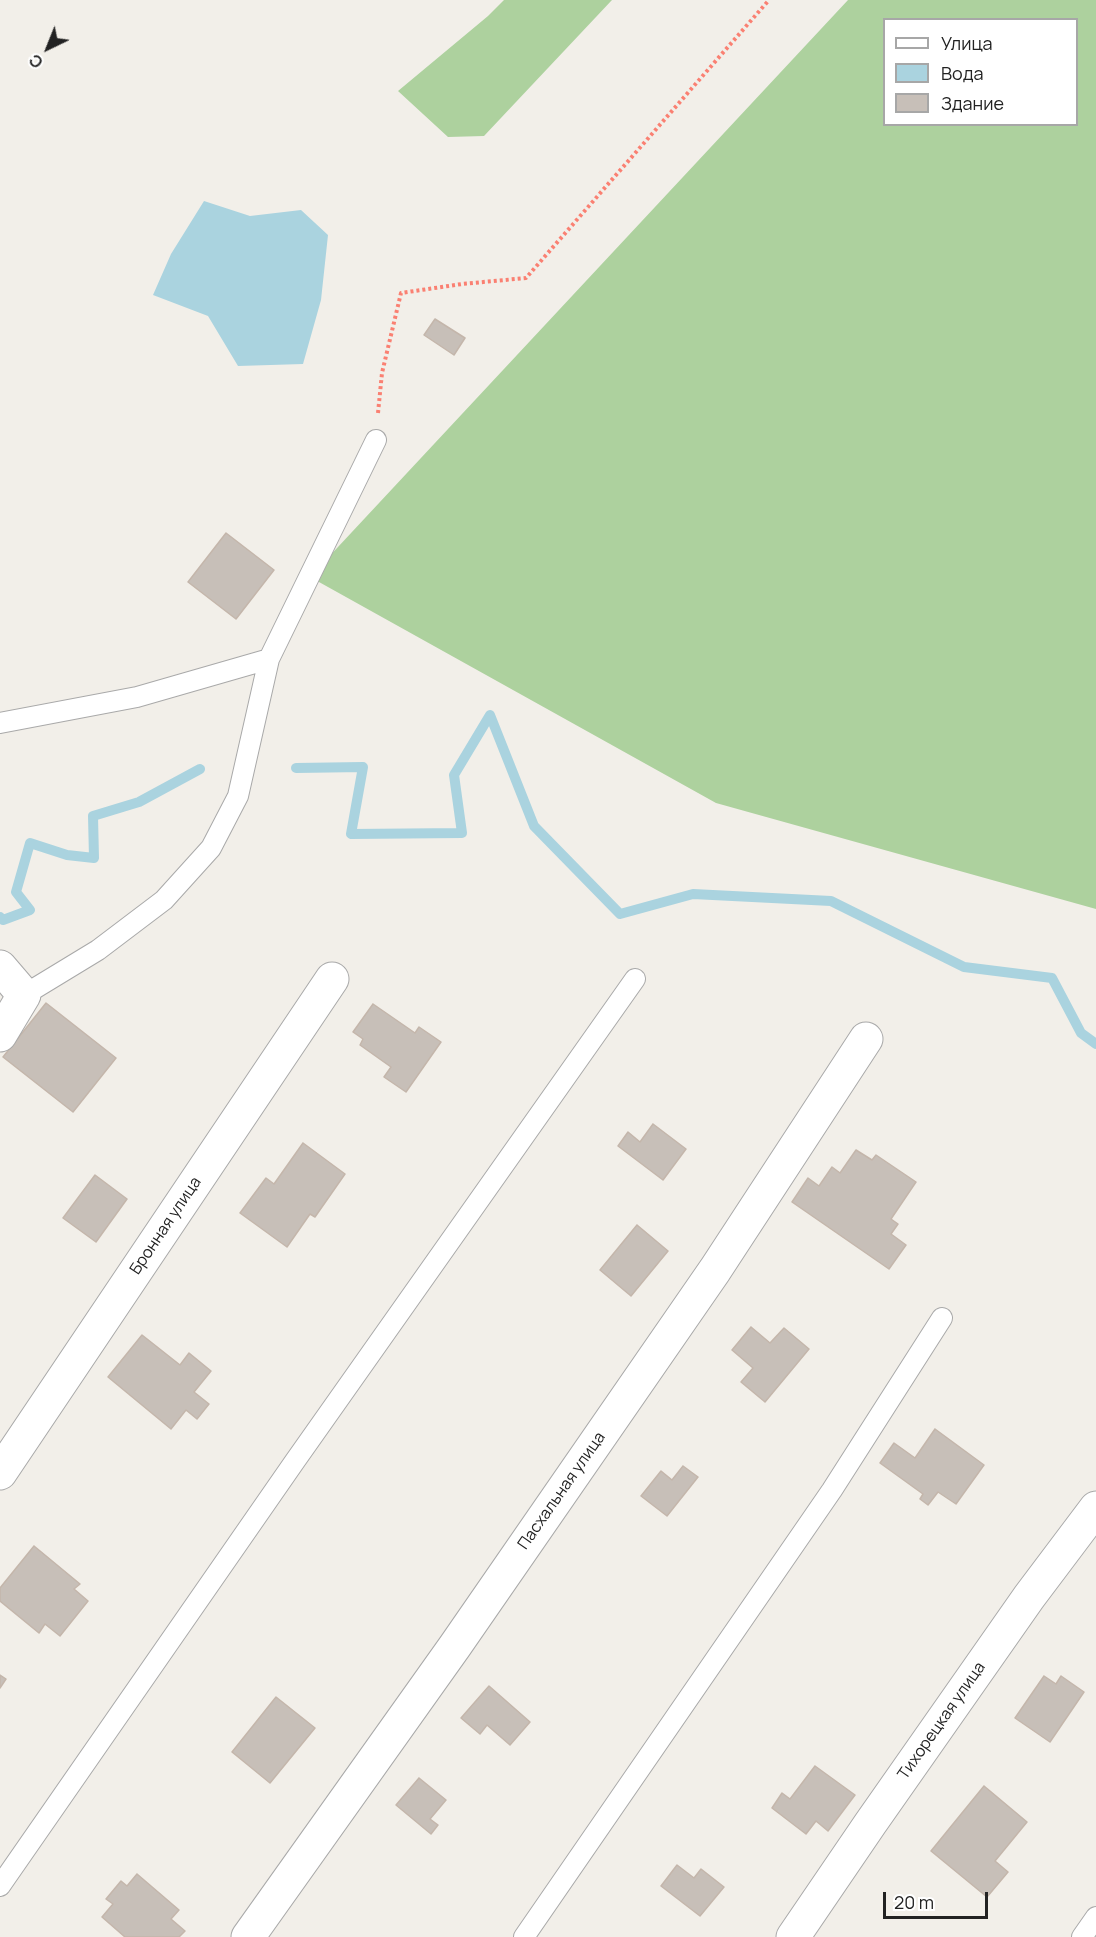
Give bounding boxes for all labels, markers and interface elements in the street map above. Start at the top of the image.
north arrow [18,18,78,78]
legend [883,18,1078,126]
text: Улица [941,31,993,55]
text: С [24,49,48,73]
text: Вода [941,61,983,85]
text: Здание [941,91,1004,115]
street label: Бронная улица [126,1174,206,1278]
street label: Пасхальная улица [514,1429,610,1553]
street label: Тихорецкая улица [894,1659,990,1783]
scale bar [886,1880,991,1918]
text: 20 m [894,1890,934,1914]

